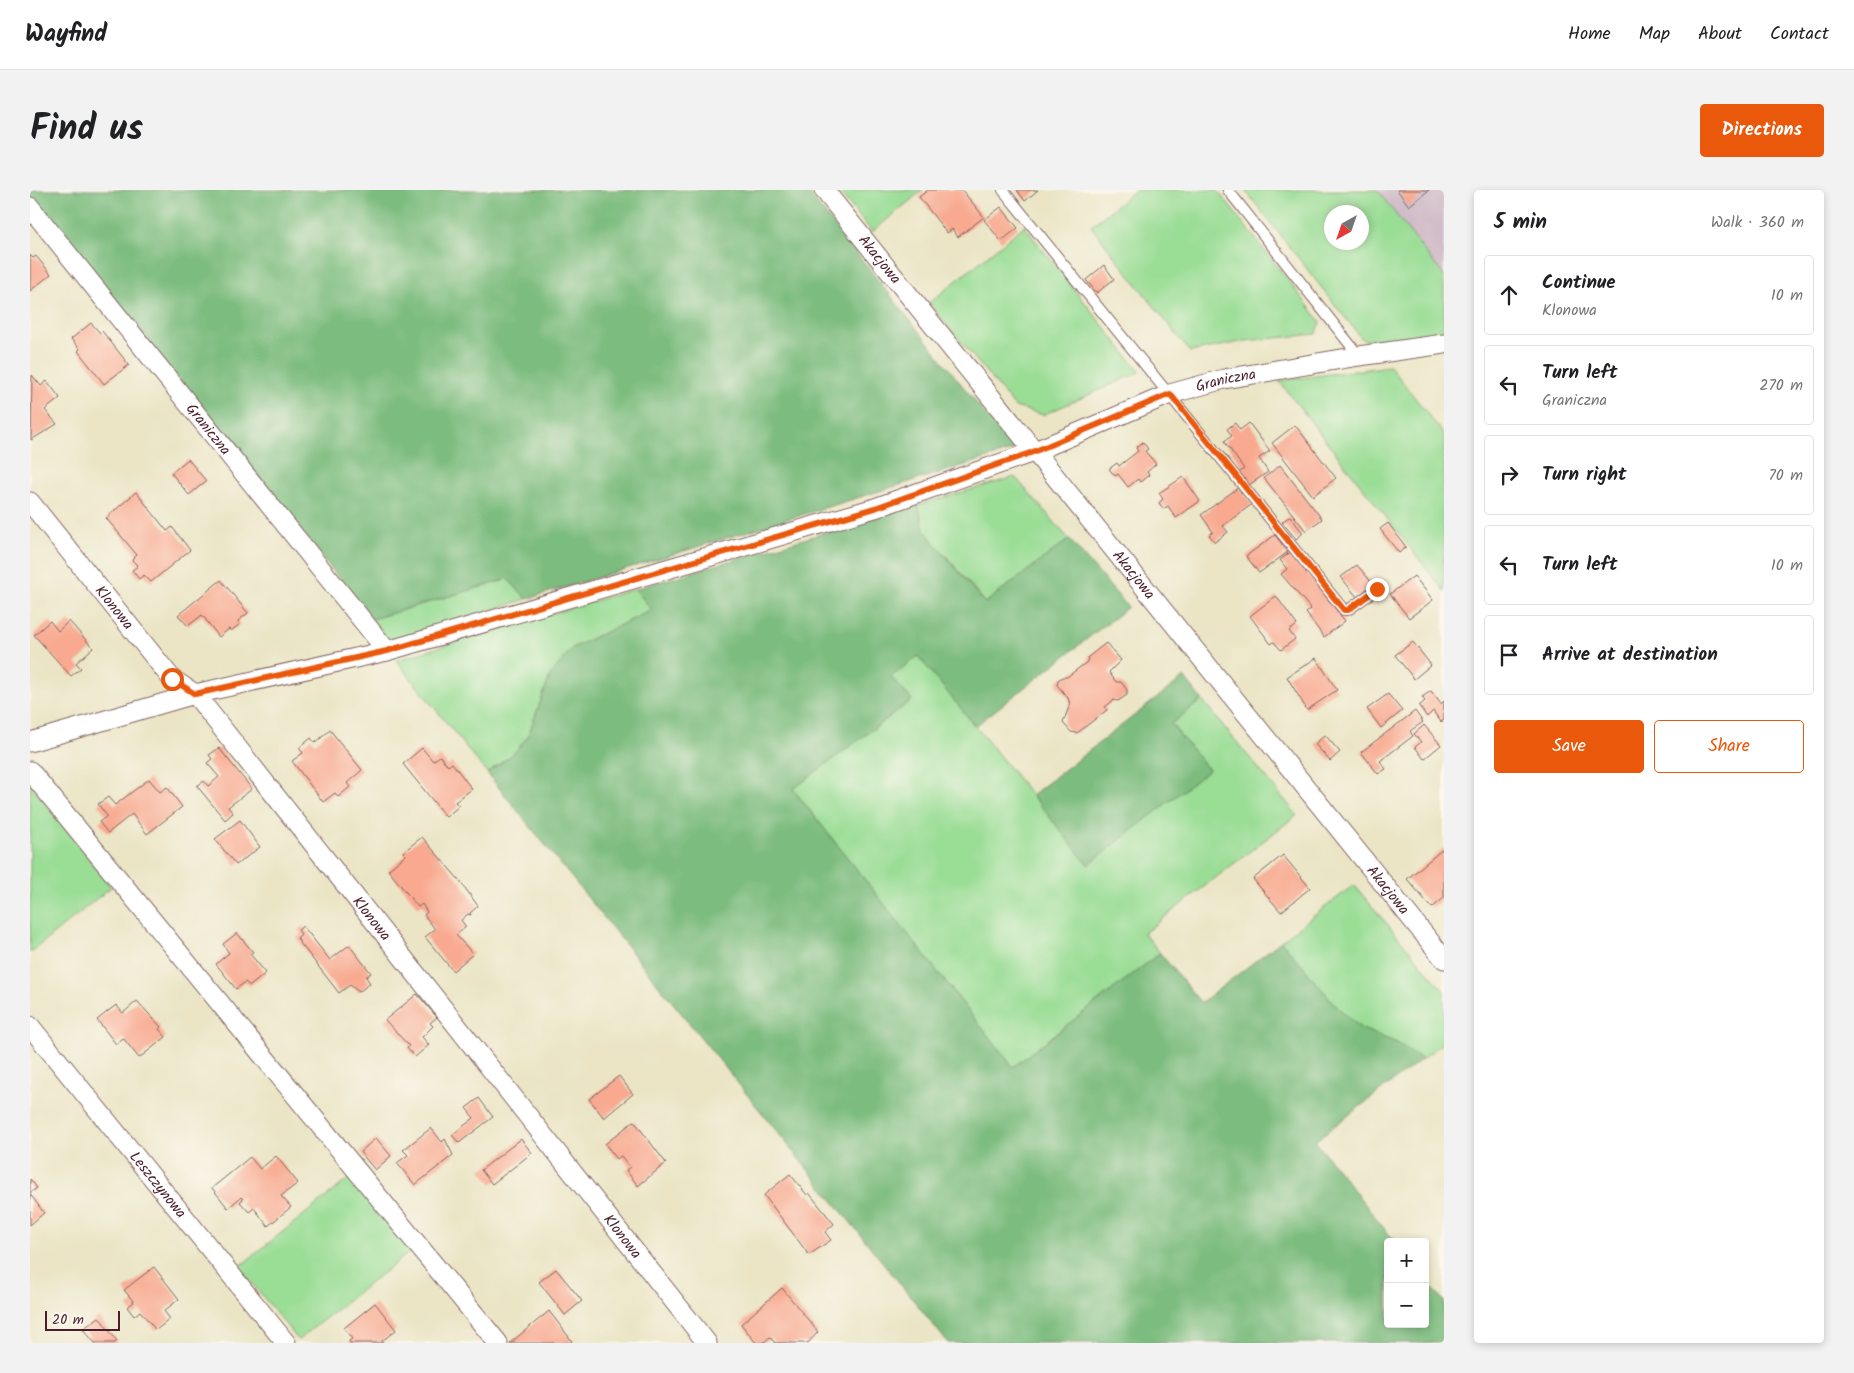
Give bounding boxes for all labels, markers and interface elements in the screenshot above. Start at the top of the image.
text: Wayfind [25,15,107,54]
text: Home [1568,20,1611,49]
text: Map [1639,20,1670,49]
text: About [1698,20,1742,49]
text: Contact [1770,20,1829,49]
text: Find us [30,102,143,158]
button: Directions [1700,104,1824,157]
north arrow [1324,205,1369,250]
text: 5 min [1494,206,1547,239]
text: Walk · 360 m [1711,210,1804,235]
street label: Akacjowa [852,230,907,290]
text: Continue [1542,268,1615,298]
icon: ahead [1495,281,1523,309]
text: 10 m [1771,283,1803,308]
text: Klonowa [1542,298,1597,323]
text: Turn left [1542,358,1617,388]
street label: Graniczna [1193,363,1258,399]
icon: left [1495,371,1523,399]
text: 270 m [1759,373,1803,398]
text: Graniczna [1542,388,1607,413]
street label: Graniczna [179,398,236,461]
text: Turn right [1542,460,1627,490]
icon: right [1495,461,1523,489]
text: 70 m [1768,463,1803,488]
street label: Akacjowa [1106,545,1161,605]
text: Turn left [1542,550,1617,580]
icon: left [1495,551,1523,579]
text: 10 m [1771,553,1803,578]
route end [1366,578,1389,601]
street label: Klonowa [88,580,139,635]
text: Arrive at destination [1542,640,1718,670]
icon: arrive [1495,641,1523,669]
route start [161,668,184,691]
button: Save [1494,720,1644,773]
button: Share [1654,720,1804,773]
street label: Akacjowa [1360,861,1415,920]
street label: Klonowa [346,891,396,946]
street label: Leszczynowa [123,1147,192,1224]
street label: Klonowa [597,1209,647,1264]
map controls [1384,1238,1429,1328]
button: + [1384,1238,1429,1283]
button: − [1384,1283,1429,1328]
scale bar [45,1308,120,1331]
text: 20 m [52,1309,84,1331]

